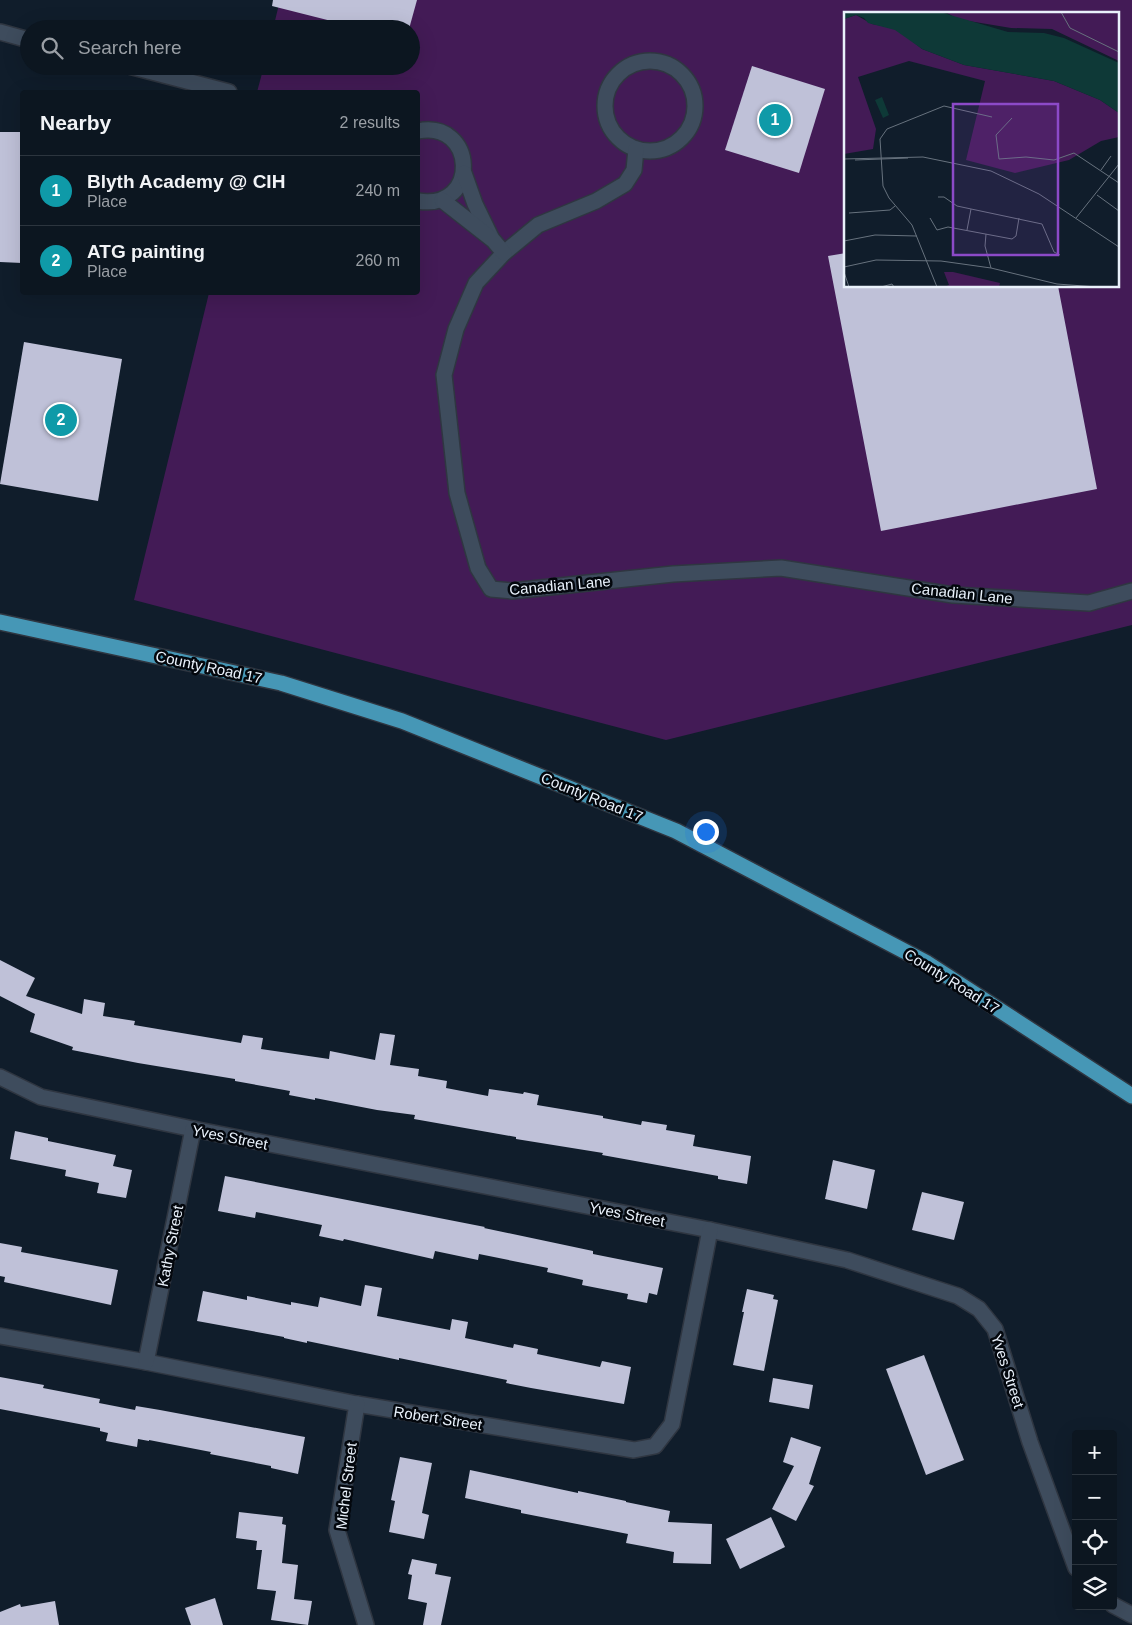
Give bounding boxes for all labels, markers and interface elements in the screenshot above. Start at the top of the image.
inset map [844,12,1120,288]
search box [20,20,420,75]
icon: search [38,34,66,62]
text: Search here [78,37,182,58]
pin: 1 [759,101,791,139]
text: Nearby [40,111,111,134]
text: 2 results [340,114,400,131]
text: Blyth Academy @ CIH [87,171,285,192]
text: 1 [52,182,60,199]
text: 240 m [356,182,400,199]
text: Place [87,193,127,210]
text: ATG painting [87,241,205,262]
text: 2 [52,252,60,269]
text: 260 m [356,252,400,269]
text: Place [87,263,127,280]
pin: 2 [45,401,77,439]
street label: Canadian Lane [509,572,611,598]
street label: Canadian Lane [911,579,1013,607]
street label: County Road 17 [154,647,264,687]
street label: County Road 17 [539,769,645,825]
your location [693,819,719,845]
street label: County Road 17 [902,945,1002,1017]
street label: Yves Street [191,1121,270,1153]
street label: Yves Street [588,1198,667,1230]
street label: Kathy Street [154,1203,186,1288]
street label: Yves Street [988,1332,1028,1411]
street label: Robert Street [393,1403,484,1434]
map controls [1072,1430,1117,1610]
button: + [1072,1430,1117,1475]
street label: Michel Street [332,1441,360,1530]
button: − [1072,1475,1117,1520]
button: locate [1072,1520,1117,1565]
button: layers [1072,1565,1117,1610]

